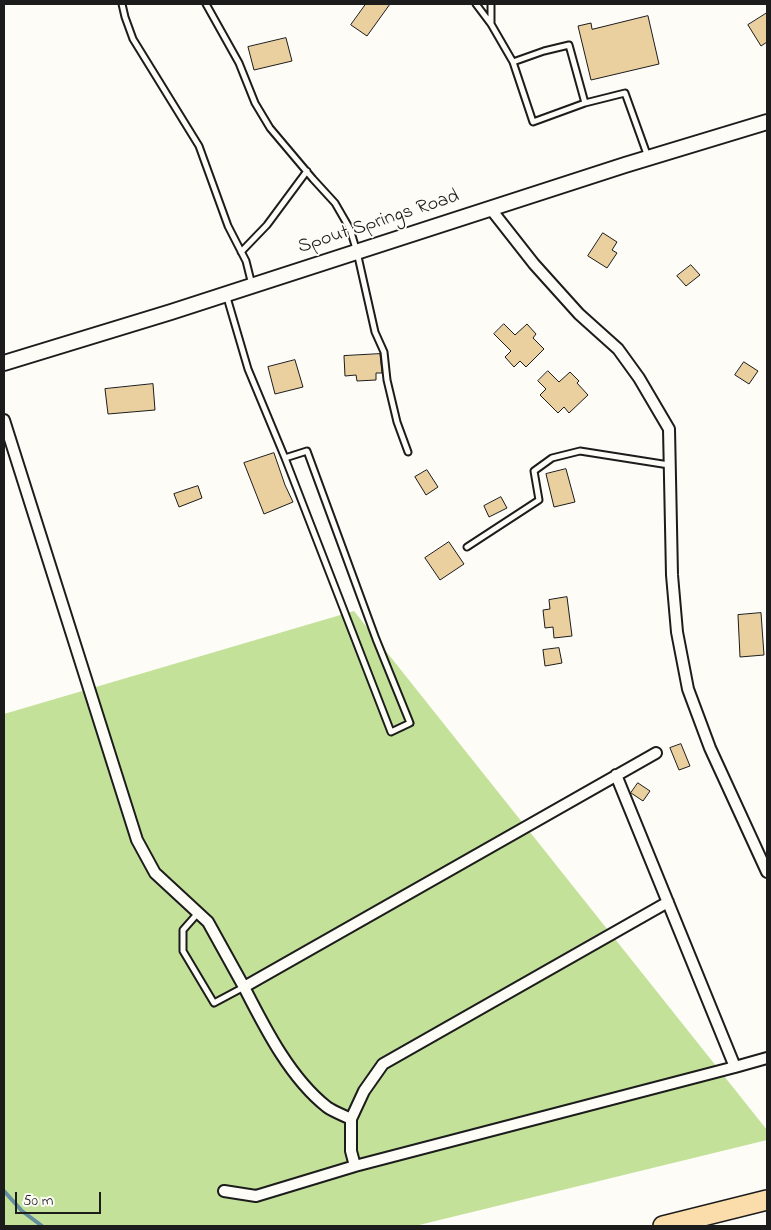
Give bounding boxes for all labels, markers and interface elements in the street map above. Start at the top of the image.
street label: Spout Springs Road [295,186,463,260]
scale bar [18,1182,104,1214]
text: 50 m [23,1190,53,1212]

